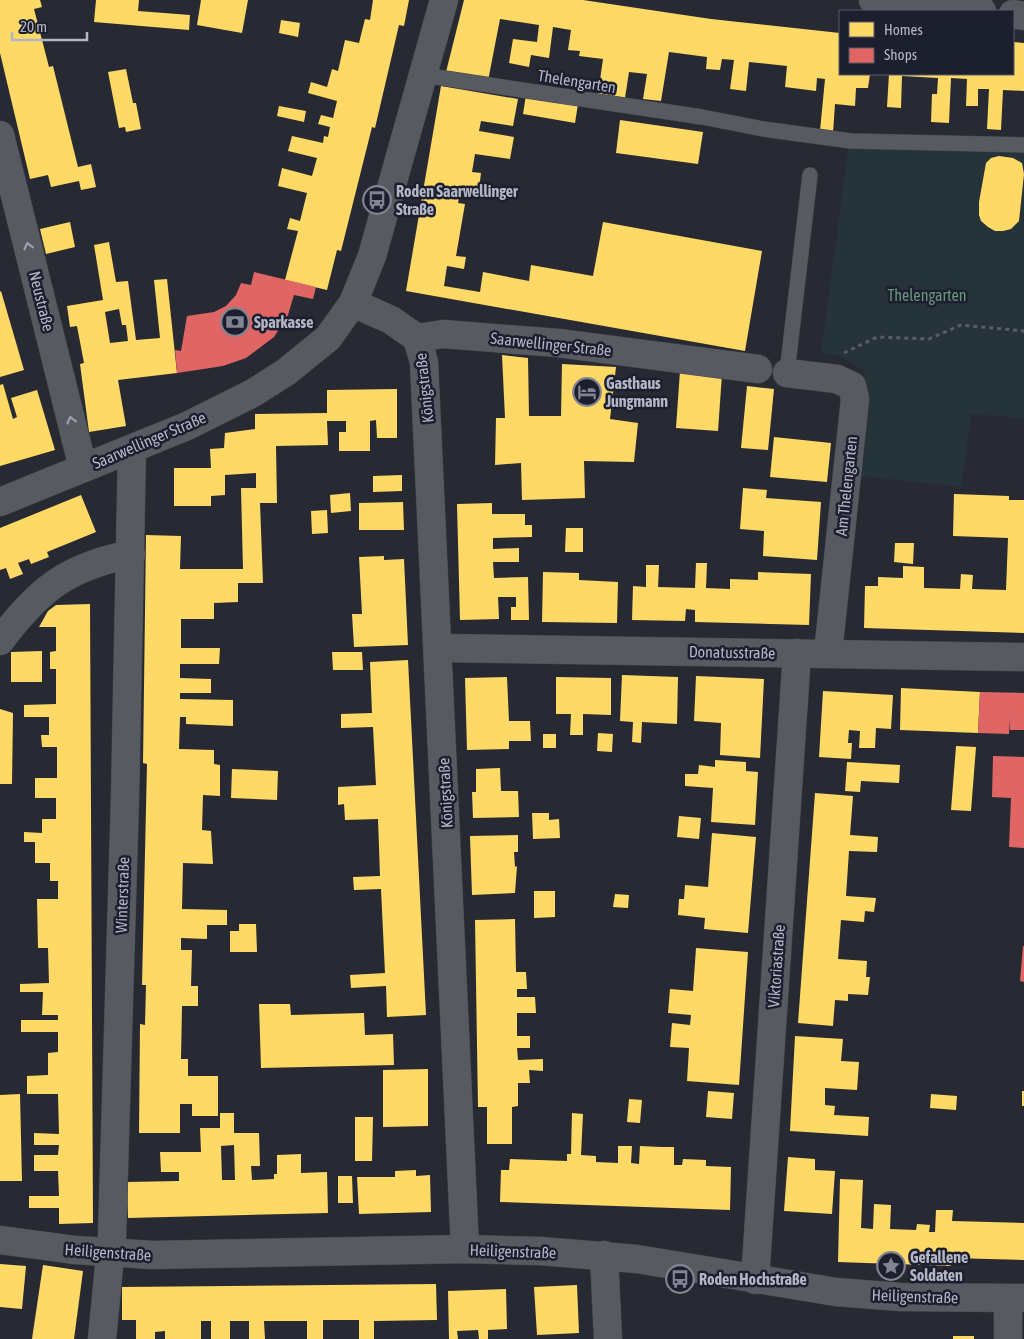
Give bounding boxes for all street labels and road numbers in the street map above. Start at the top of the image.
street label: Thelengarten [536,66,617,97]
street label: Neustraße [26,269,58,333]
street label: Saarwellinger Straße [489,329,612,360]
street label: Königstraße [411,352,438,424]
street label: Saarwellinger Straße [90,408,209,473]
street label: Am Thelengarten [832,435,861,537]
street label: Donatusstraße [689,642,775,662]
street label: Königstraße [434,757,457,829]
street label: Winterstraße [112,857,132,933]
street label: Viktoriastraße [764,924,788,1008]
street label: Heiligenstraße [64,1240,152,1265]
street label: Heiligenstraße [469,1240,557,1263]
street label: Heiligenstraße [871,1285,959,1308]

